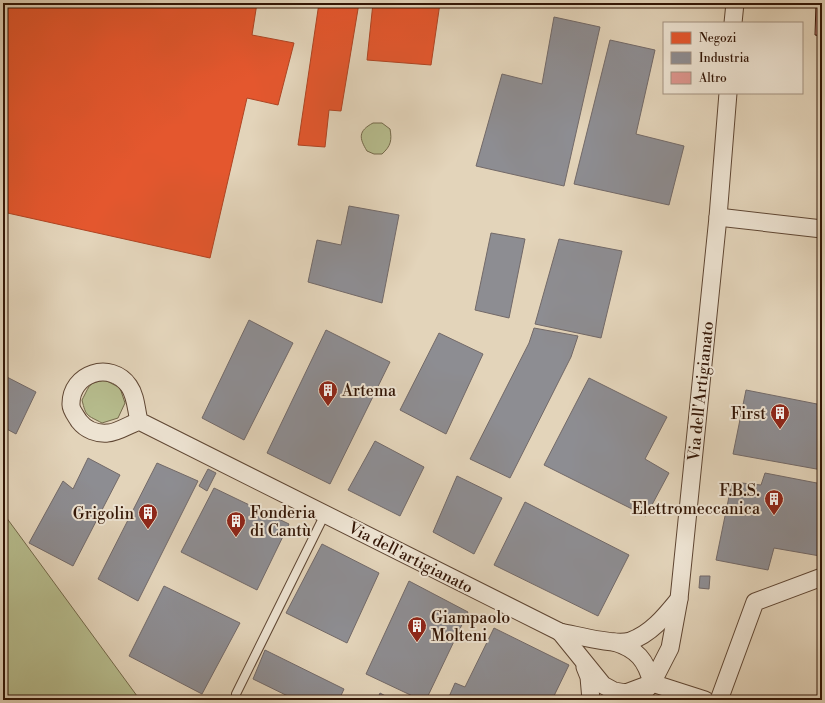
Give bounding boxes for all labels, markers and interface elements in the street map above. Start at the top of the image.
legend [663,22,803,94]
text: Negozi [699,31,737,46]
text: Industria [699,51,750,66]
text: Altro [698,71,727,86]
street label: Via dell'Artigianato [684,320,718,463]
building icon: Artema [317,379,339,407]
place label: Artema [341,381,397,401]
building icon: First [769,402,791,430]
place label: First [731,404,766,424]
place label: F.B.S. Elettromeccanica [632,481,761,519]
building icon: F.B.S. Elettromeccanica [763,488,785,516]
building icon: Grigolin [137,502,159,530]
place label: Fonderia di Cantù [250,503,317,541]
place label: Grigolin [73,504,134,524]
building icon: Fonderia di Cantù [225,510,247,538]
street label: Via dell'artigianato [344,517,476,598]
place label: Giampaolo Molteni [431,608,510,646]
building icon: Giampaolo Molteni [406,615,428,643]

